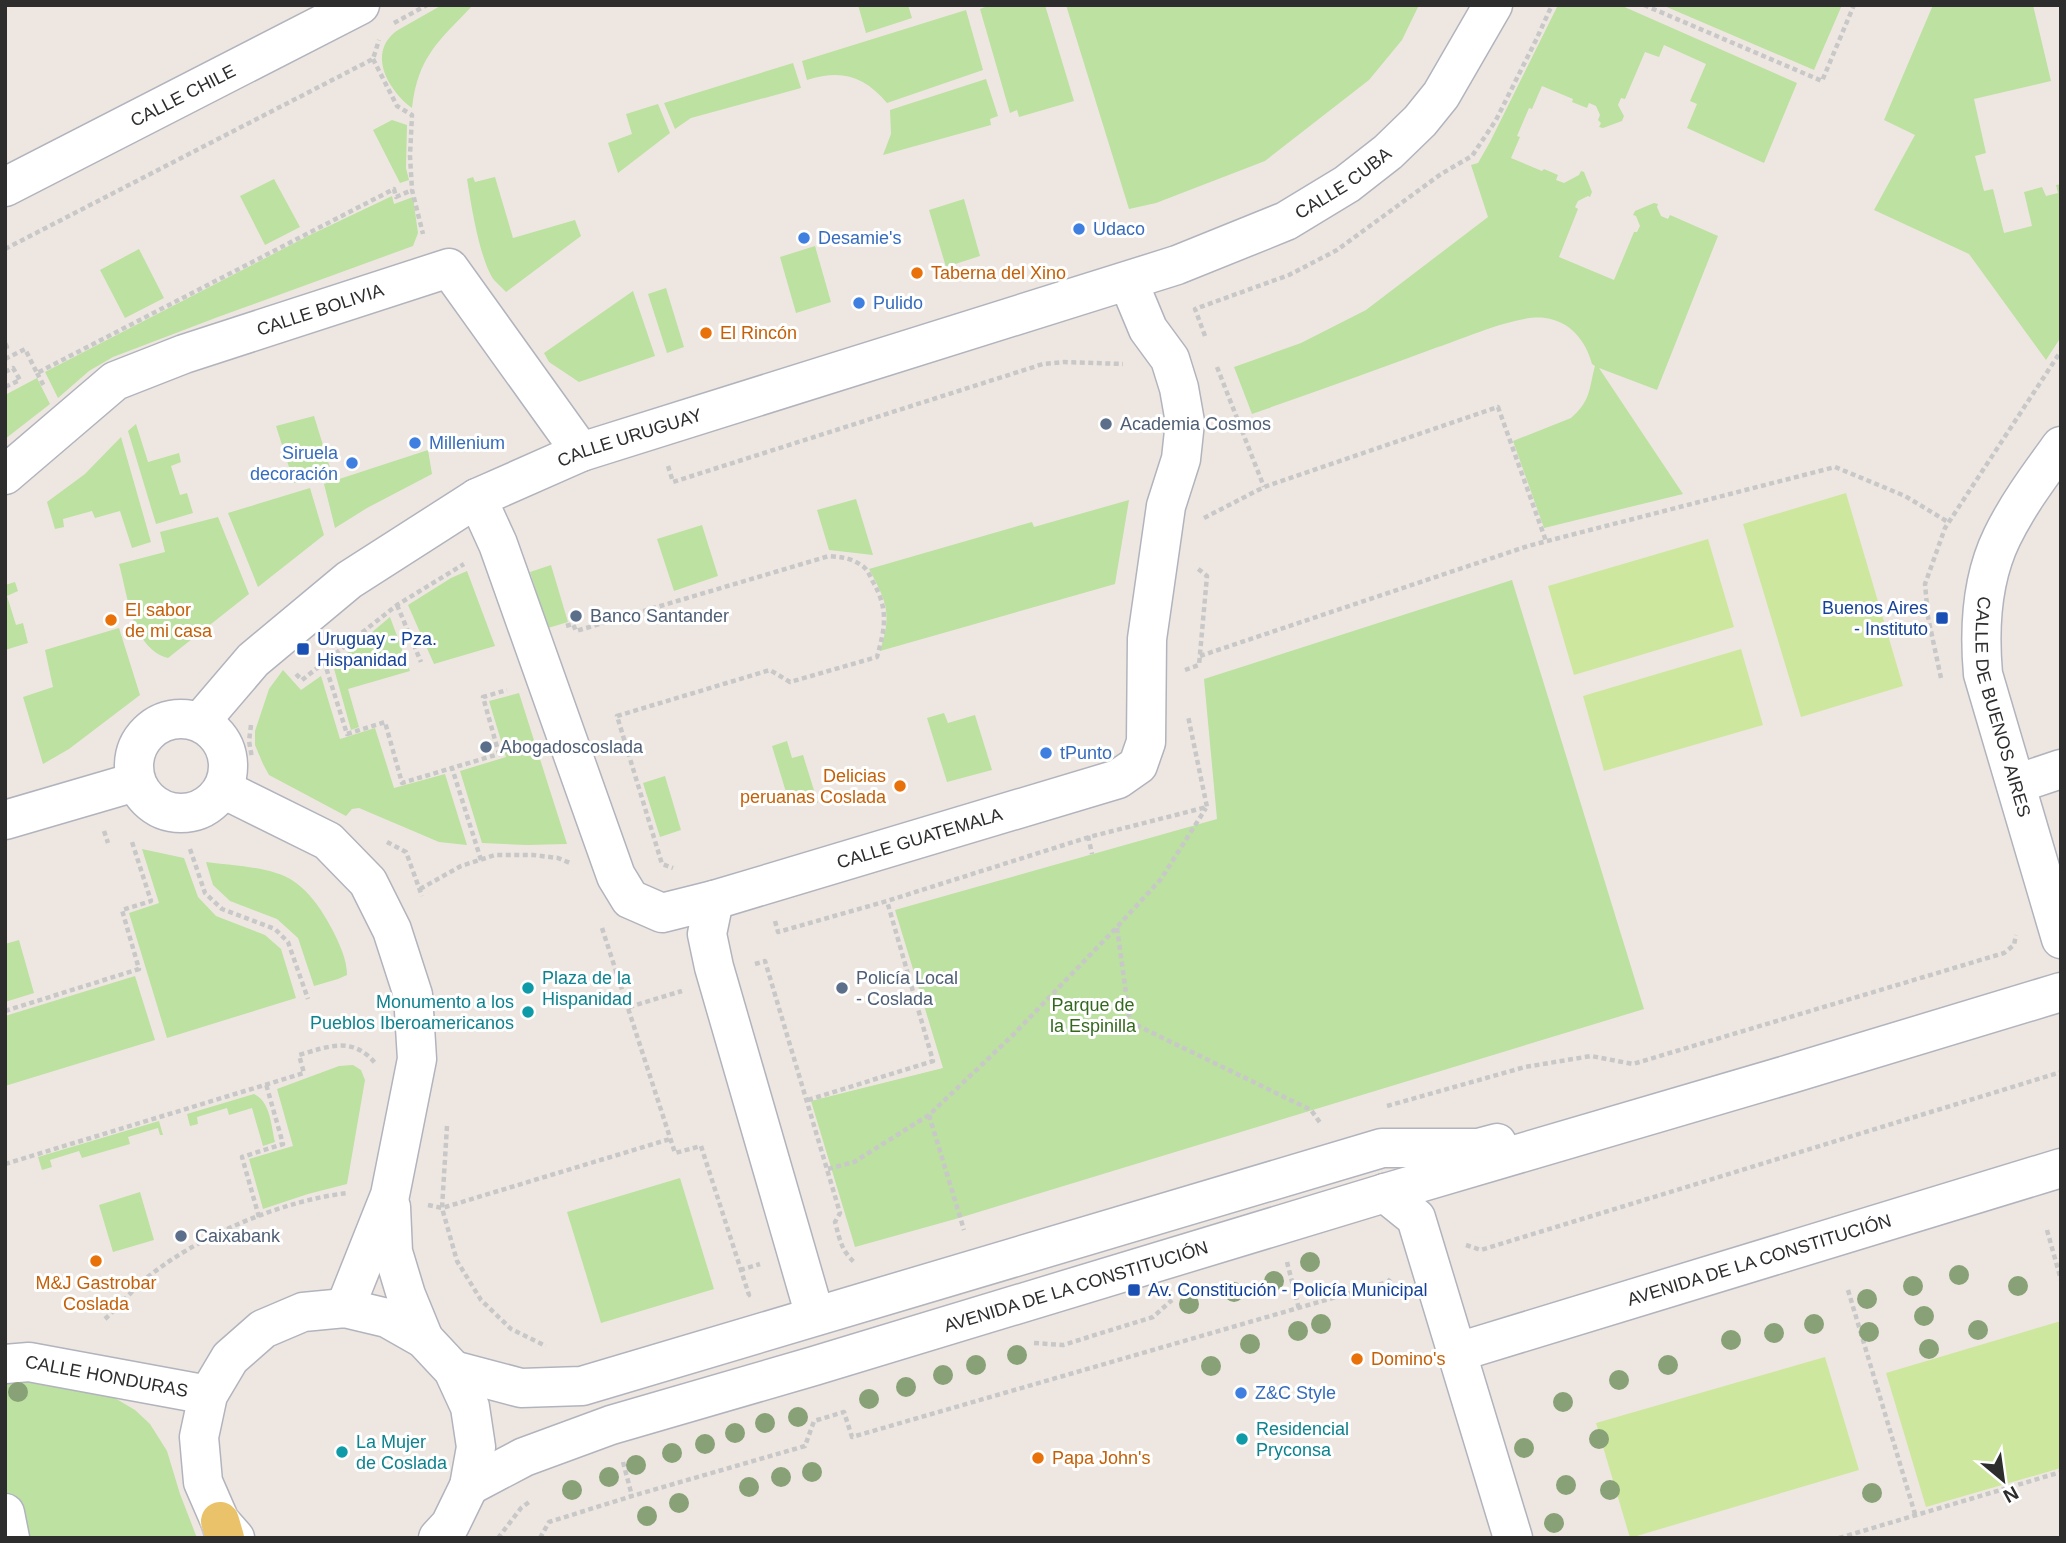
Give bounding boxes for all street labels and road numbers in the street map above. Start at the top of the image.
street label: CALLE CHILE [127,61,239,131]
street label: CALLE CUBA [1291,143,1395,223]
street label: CALLE BOLIVIA [254,280,386,340]
street label: CALLE URUGUAY [554,405,704,471]
street label: CALLE DE BUENOS AIRES [1971,595,2035,819]
street label: CALLE GUATEMALA [834,804,1005,873]
street label: AVENIDA DE LA CONSTITUCIÓN [1625,1210,1894,1310]
street label: AVENIDA DE LA CONSTITUCIÓN [942,1237,1210,1336]
street label: CALLE HONDURAS [24,1352,190,1401]

